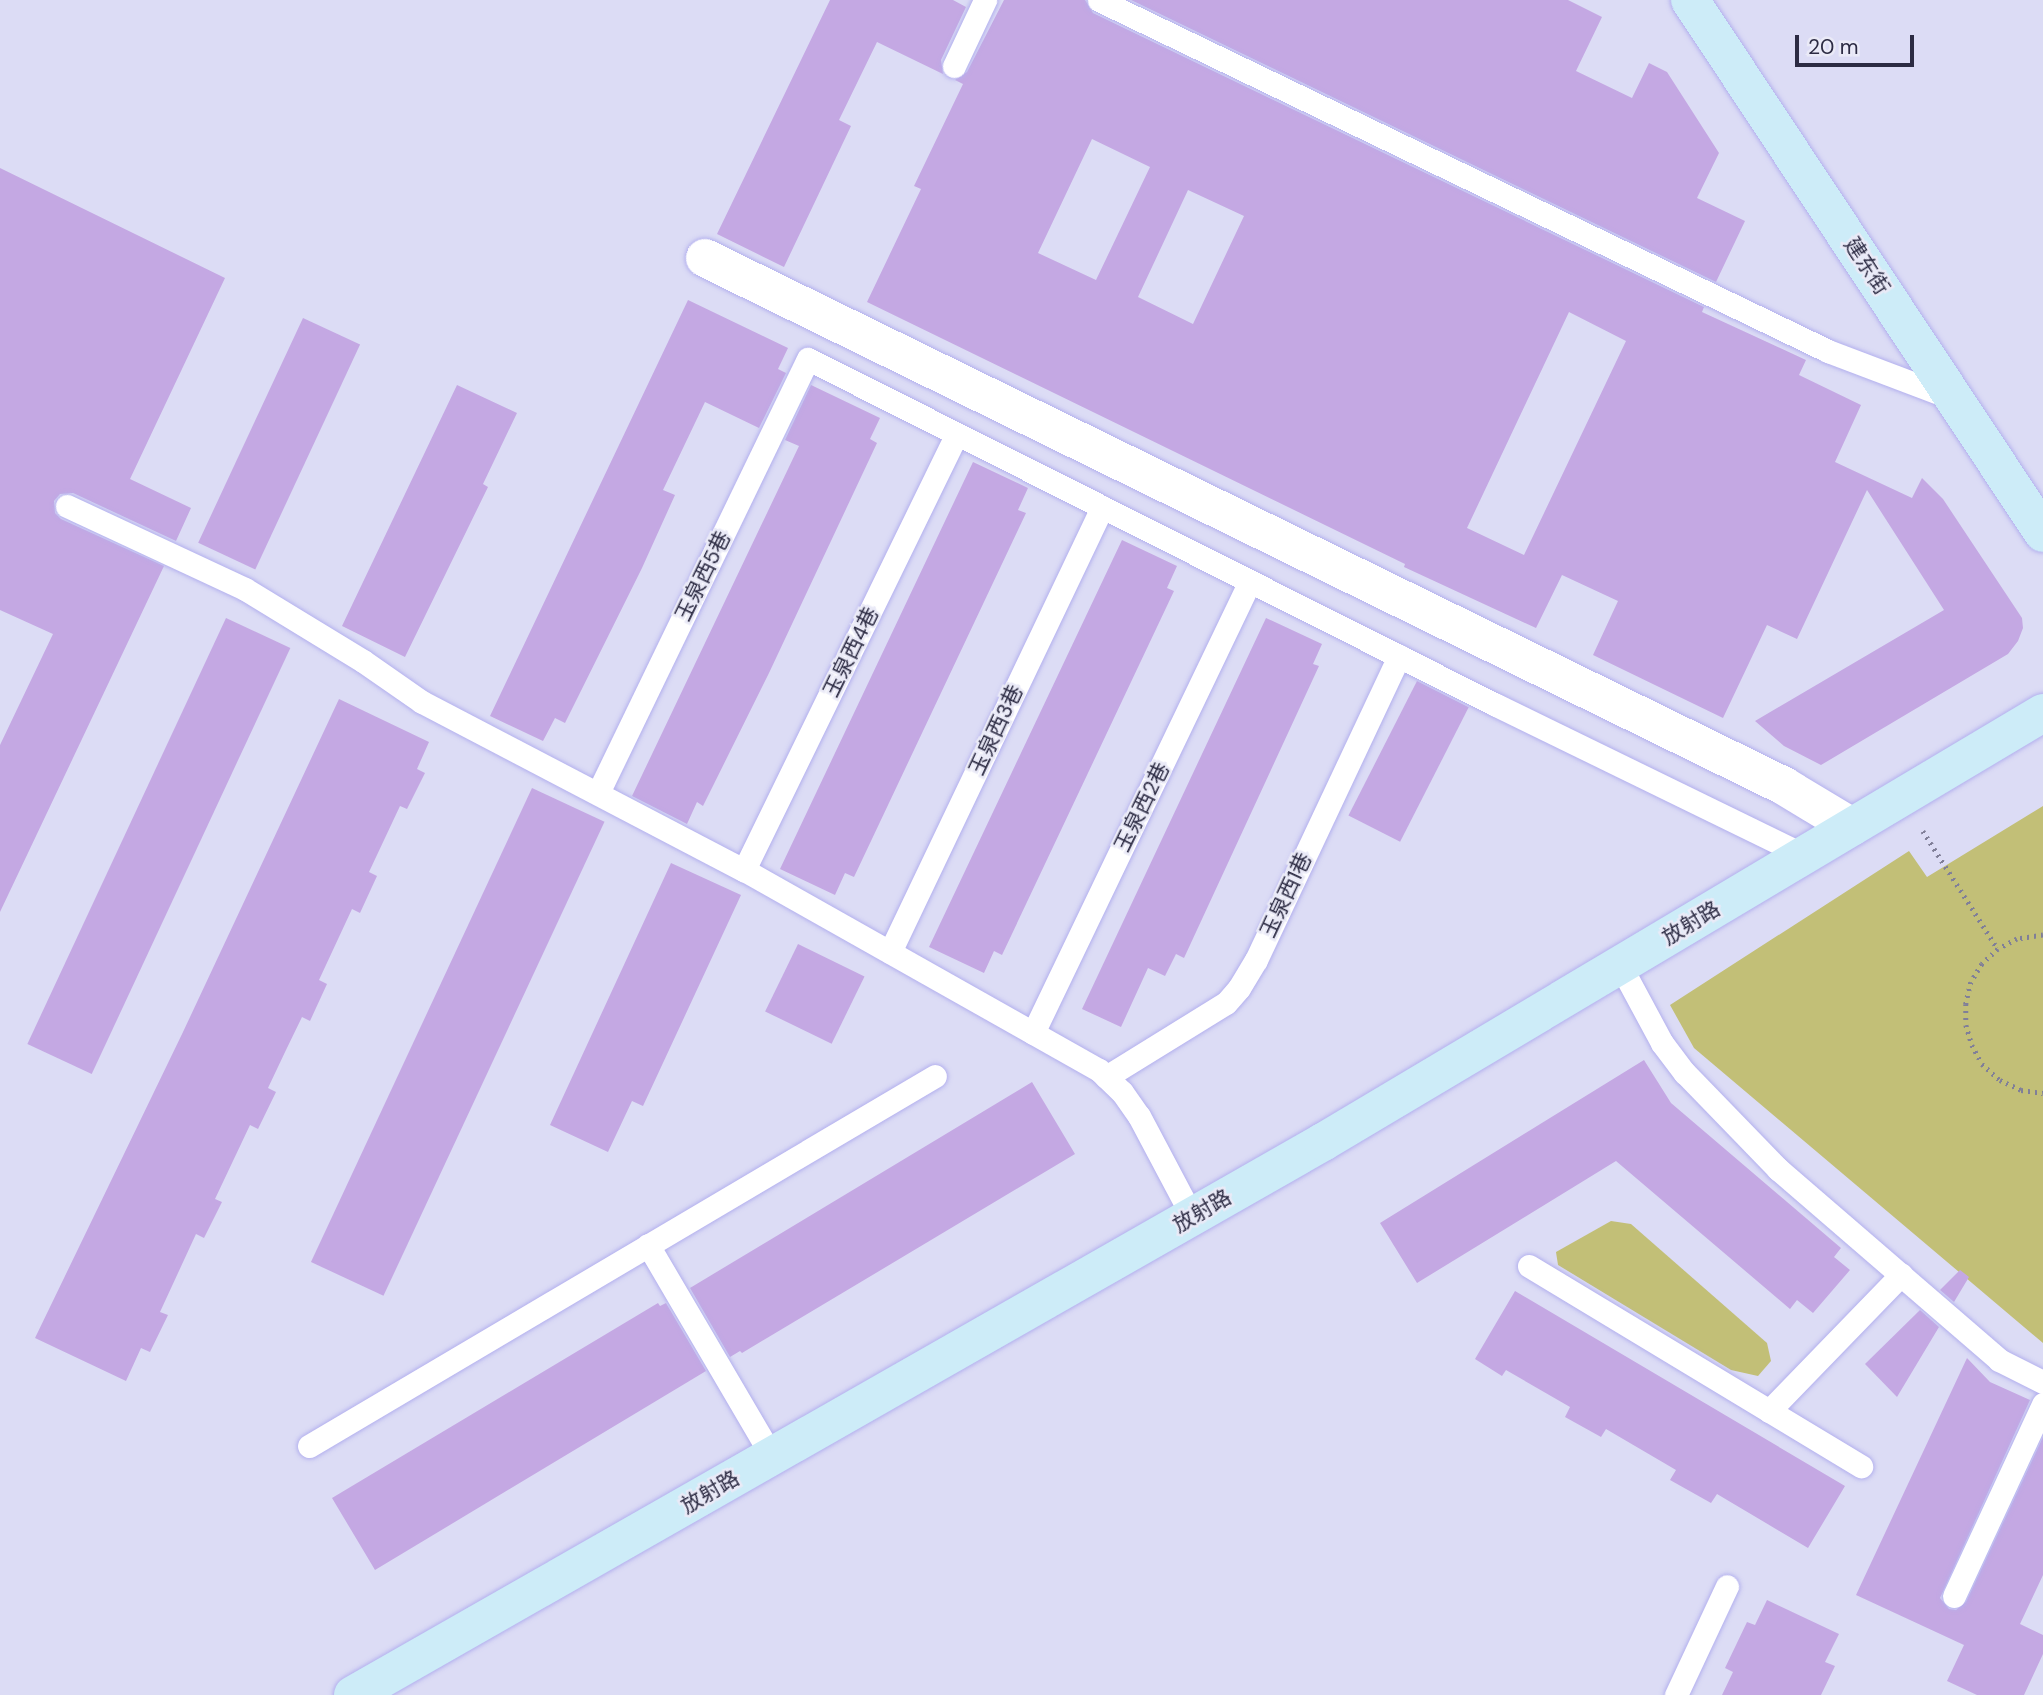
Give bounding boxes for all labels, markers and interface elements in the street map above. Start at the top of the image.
scale bar [1798,21,1917,65]
text: 20 m [1808,33,1859,61]
street label: 建东街 [1839,233,1895,299]
street label: 玉泉西5巷 [670,527,736,625]
street label: 玉泉西4巷 [818,603,884,701]
street label: 玉泉西3巷 [964,681,1028,779]
street label: 玉泉西2巷 [1110,758,1174,856]
street label: 玉泉西1巷 [1255,849,1317,941]
street label: 放射路 [1658,896,1724,950]
street label: 放射路 [1168,1184,1236,1238]
street label: 放射路 [676,1465,744,1519]

